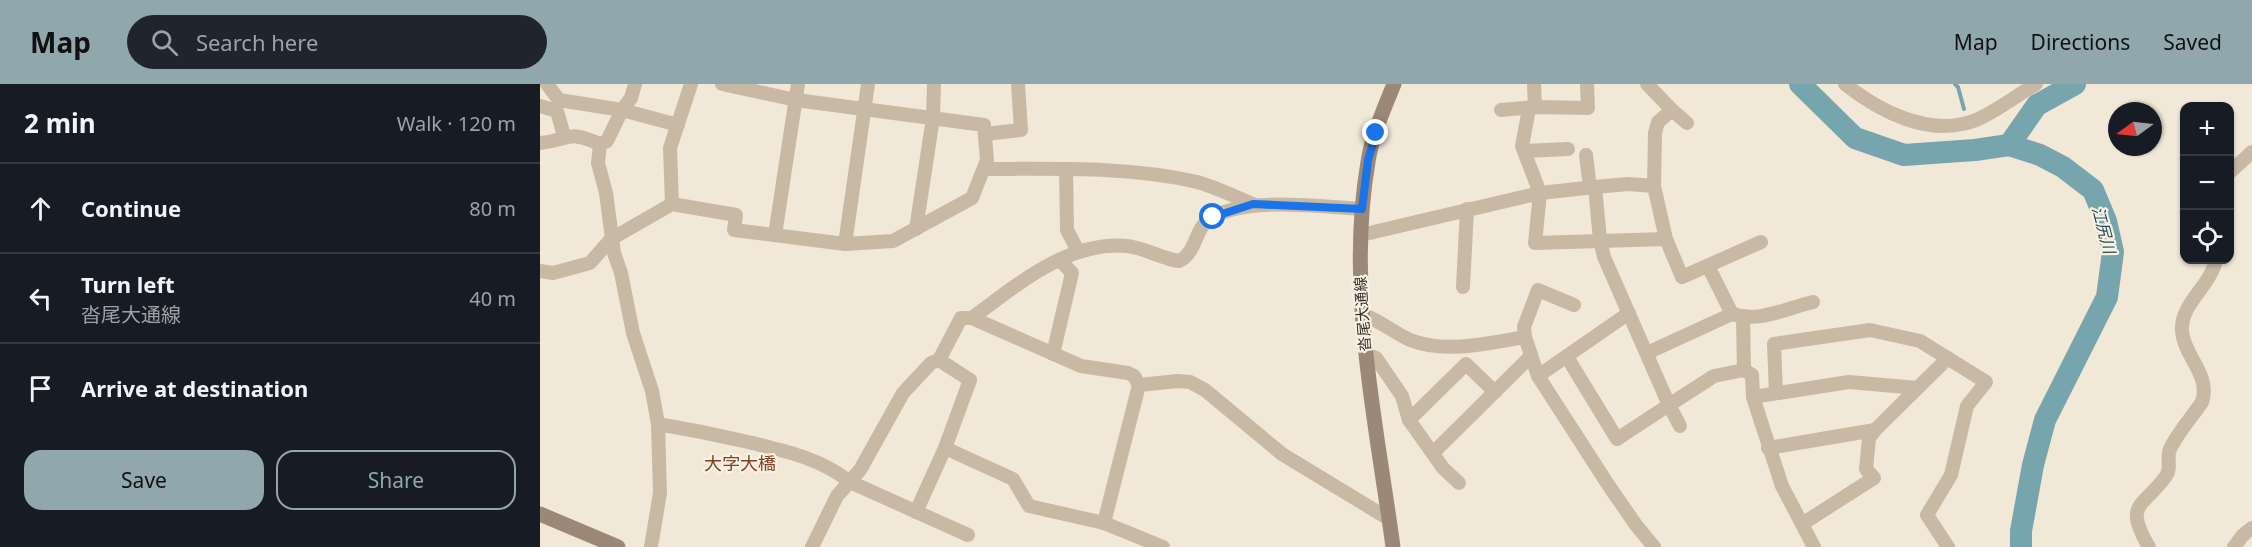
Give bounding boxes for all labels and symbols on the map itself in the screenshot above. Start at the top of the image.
north arrow [2108,102,2162,156]
route end [1362,119,1388,145]
route start [1199,203,1225,229]
water label: 江尻川 [2087,204,2121,258]
street label: 沓尾大通線 [1349,276,1375,352]
district label: 大字大橋 [704,451,776,475]

